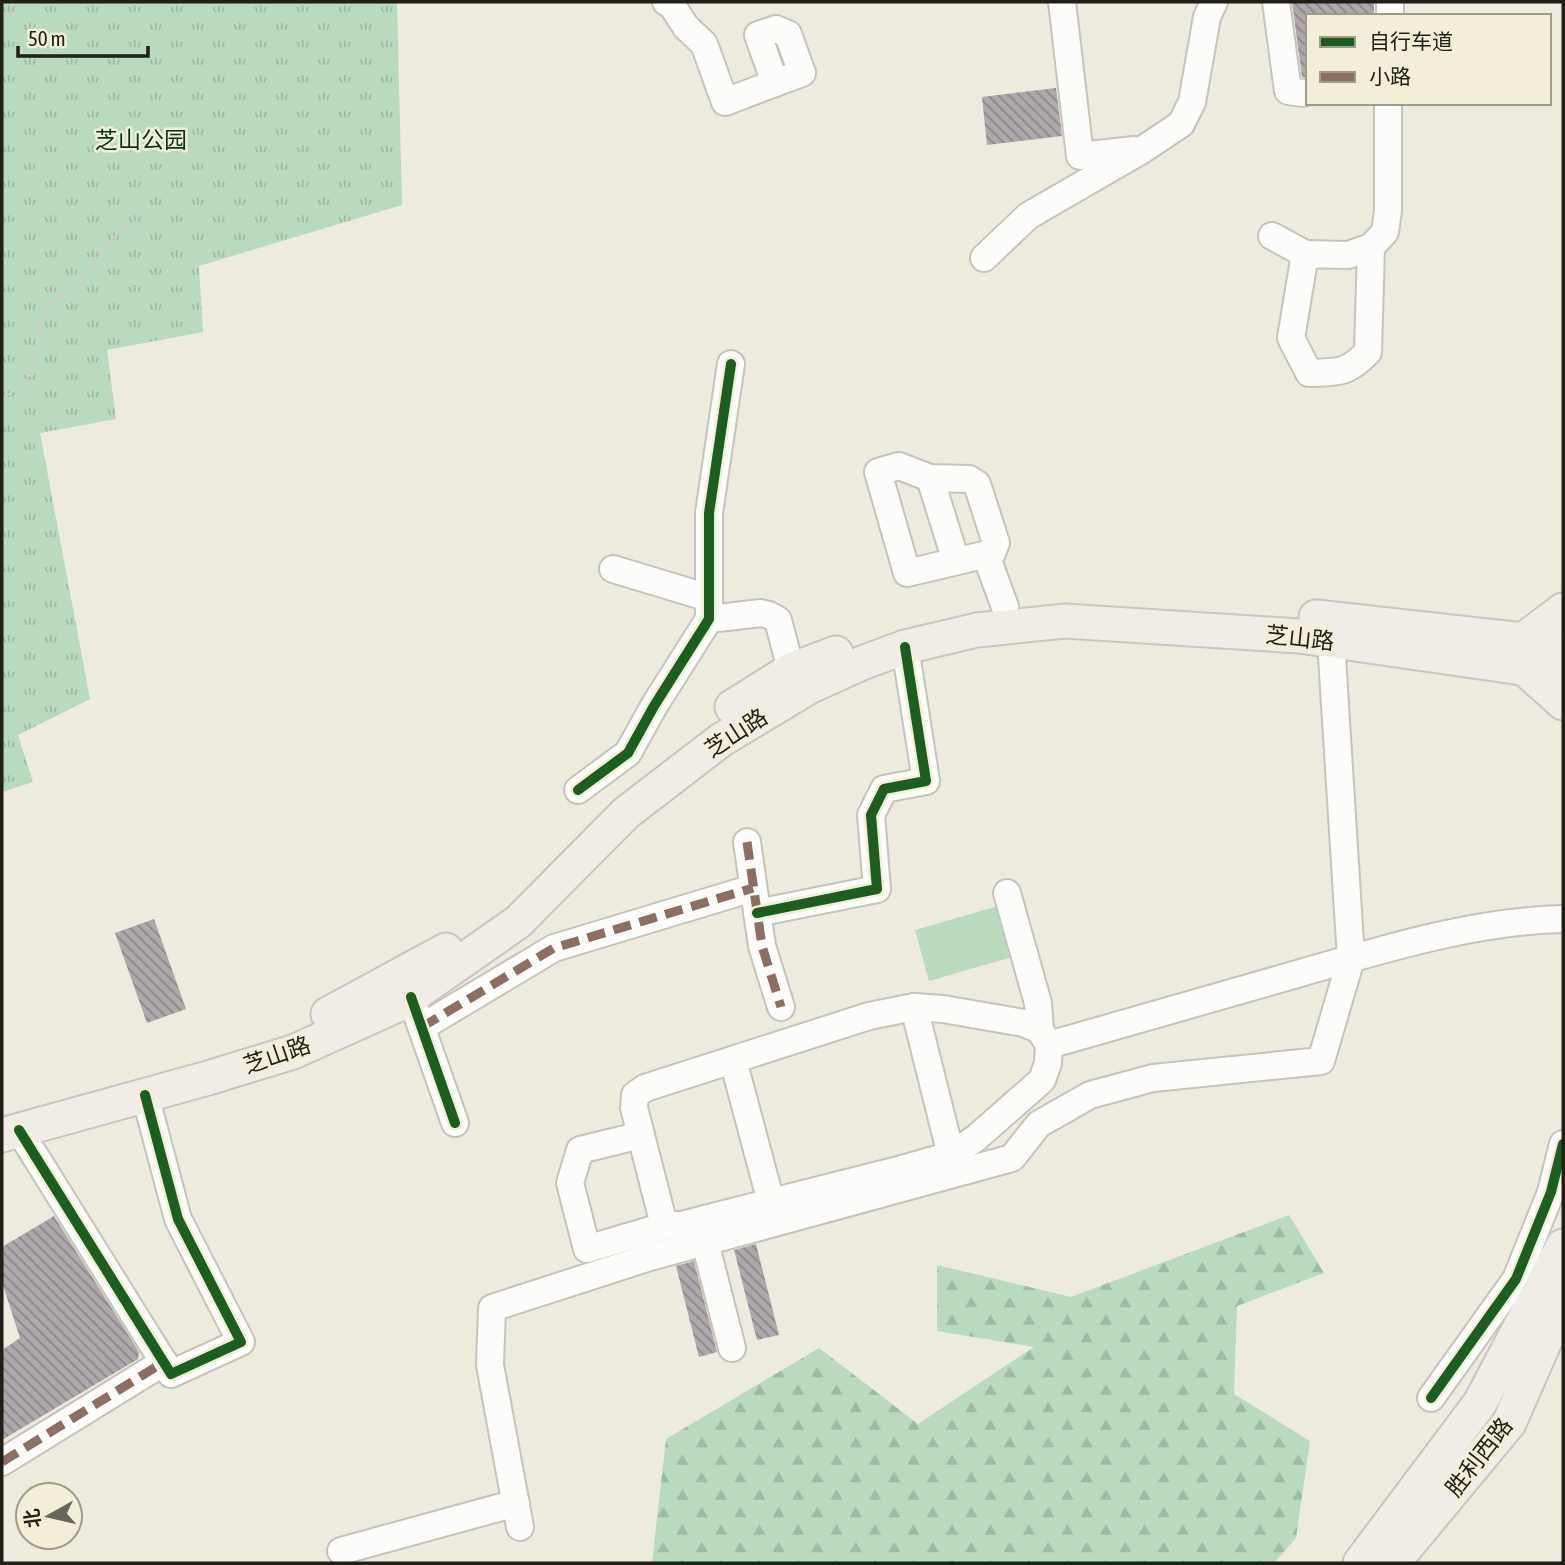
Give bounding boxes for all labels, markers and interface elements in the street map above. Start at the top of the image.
scale bar [18,14,147,58]
legend [1306,14,1551,105]
text: 50 m [28,26,66,50]
text: 自行车道 [1369,29,1453,53]
text: 小路 [1369,64,1411,88]
park label: 芝山公园 [95,127,187,153]
street label: 芝山路 [1264,621,1336,655]
street label: 芝山路 [700,703,772,763]
street label: 芝山路 [240,1031,314,1079]
street label: 胜利西路 [1440,1413,1518,1501]
north arrow [14,1481,84,1551]
text: 北 [20,1507,44,1529]

